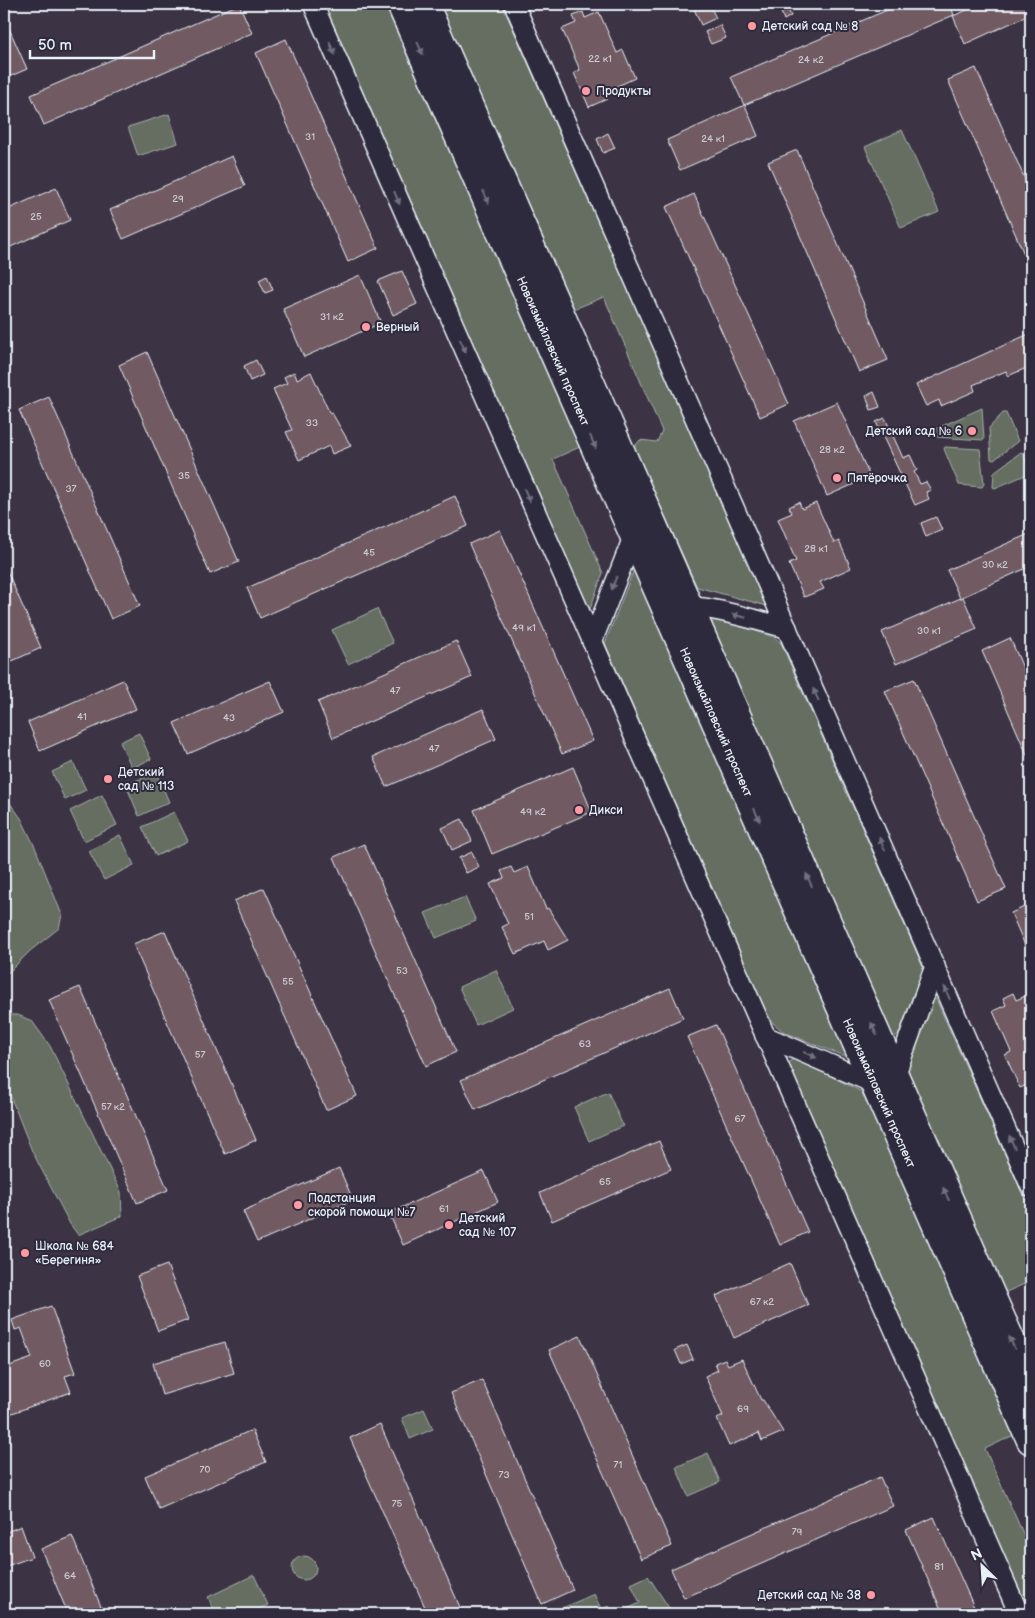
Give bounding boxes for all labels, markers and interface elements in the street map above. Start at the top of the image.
place label: Детский сад № 8 [762,19,858,34]
marker: Детский сад № 8 [746,20,758,32]
scale bar [30,28,154,60]
text: 50 m [38,36,72,55]
one-way arrow [329,41,337,56]
one-way arrow [417,41,425,55]
house number: 22 к1 [588,53,612,65]
house number: 24 к2 [798,54,824,66]
place label: Продукты [596,84,651,99]
marker: Продукты [580,85,592,97]
house number: 31 [305,131,315,143]
house number: 24 к1 [701,133,725,145]
one-way arrow [482,190,490,204]
one-way arrow [393,191,401,205]
house number: 29 [172,193,184,205]
house number: 25 [30,211,42,223]
street label: Новоизмайловский проспект [513,274,592,429]
house number: 31 к2 [320,311,344,323]
place label: Верный [376,320,419,335]
marker: Верный [360,321,372,333]
one-way arrow [460,339,468,353]
house number: 33 [306,417,318,429]
place label: Детский сад № 6 [865,424,962,439]
marker: Детский сад № 6 [966,425,978,437]
one-way arrow [590,435,598,449]
house number: 28 к2 [819,444,845,456]
house number: 35 [178,470,190,482]
place label: Пятёрочка [847,471,907,486]
marker: Пятёрочка [831,472,843,484]
house number: 37 [65,483,77,495]
one-way arrow [524,488,532,502]
house number: 28 к1 [804,543,828,555]
house number: 45 [363,547,375,559]
house number: 30 к2 [982,559,1008,571]
one-way arrow [610,576,618,591]
one-way arrow [732,612,747,620]
house number: 49 к1 [512,622,536,634]
house number: 30 к1 [917,625,941,637]
street label: Новоизмайловский проспект [676,645,755,800]
house number: 47 [389,685,401,697]
one-way arrow [812,688,820,702]
house number: 41 [77,711,87,723]
house number: 43 [223,712,235,724]
house number: 47 [428,743,440,755]
place label: Детский сад № 113 [118,765,174,794]
marker: Детский сад № 113 [102,773,114,785]
place label: Дикси [589,803,623,818]
marker: Дикси [573,804,585,816]
house number: 49 к2 [520,806,546,818]
one-way arrow [754,808,762,822]
one-way arrow [877,837,885,851]
one-way arrow [804,873,812,887]
house number: 51 [524,911,534,923]
house number: 53 [396,965,408,977]
house number: 55 [282,976,294,988]
one-way arrow [942,986,950,1000]
street label: Новоизмайловский проспект [839,1016,918,1171]
one-way arrow [870,1022,878,1036]
house number: 63 [579,1038,591,1050]
house number: 57 [195,1049,205,1061]
one-way arrow [803,1052,817,1060]
house number: 57 к2 [101,1101,125,1113]
house number: 67 [734,1113,746,1125]
one-way arrow [1007,1135,1015,1149]
house number: 65 [599,1176,611,1188]
one-way arrow [942,1187,950,1201]
place label: Подстанция скорой помощи №7 [308,1191,416,1220]
marker: Подстанция скорой помощи №7 [292,1199,304,1211]
house number: 61 [439,1203,449,1215]
place label: Детский сад № 107 [459,1211,516,1240]
marker: Детский сад № 107 [443,1219,455,1231]
place label: Школа № 684 «Берегиня» [35,1239,115,1268]
marker: Школа № 684 «Берегиня» [19,1247,31,1259]
house number: 67 к2 [750,1296,774,1308]
one-way arrow [1007,1336,1015,1350]
house number: 60 [39,1358,51,1370]
house number: 69 [737,1403,749,1415]
house number: 71 [614,1459,623,1471]
house number: 70 [200,1464,211,1476]
house number: 73 [498,1469,510,1481]
house number: 75 [392,1498,403,1510]
house number: 79 [792,1526,803,1538]
north arrow [958,1540,1008,1590]
text: N [968,1545,985,1565]
house number: 81 [934,1561,944,1573]
house number: 64 [64,1570,76,1582]
place label: Детский сад № 38 [757,1588,861,1603]
marker: Детский сад № 38 [865,1589,877,1601]

